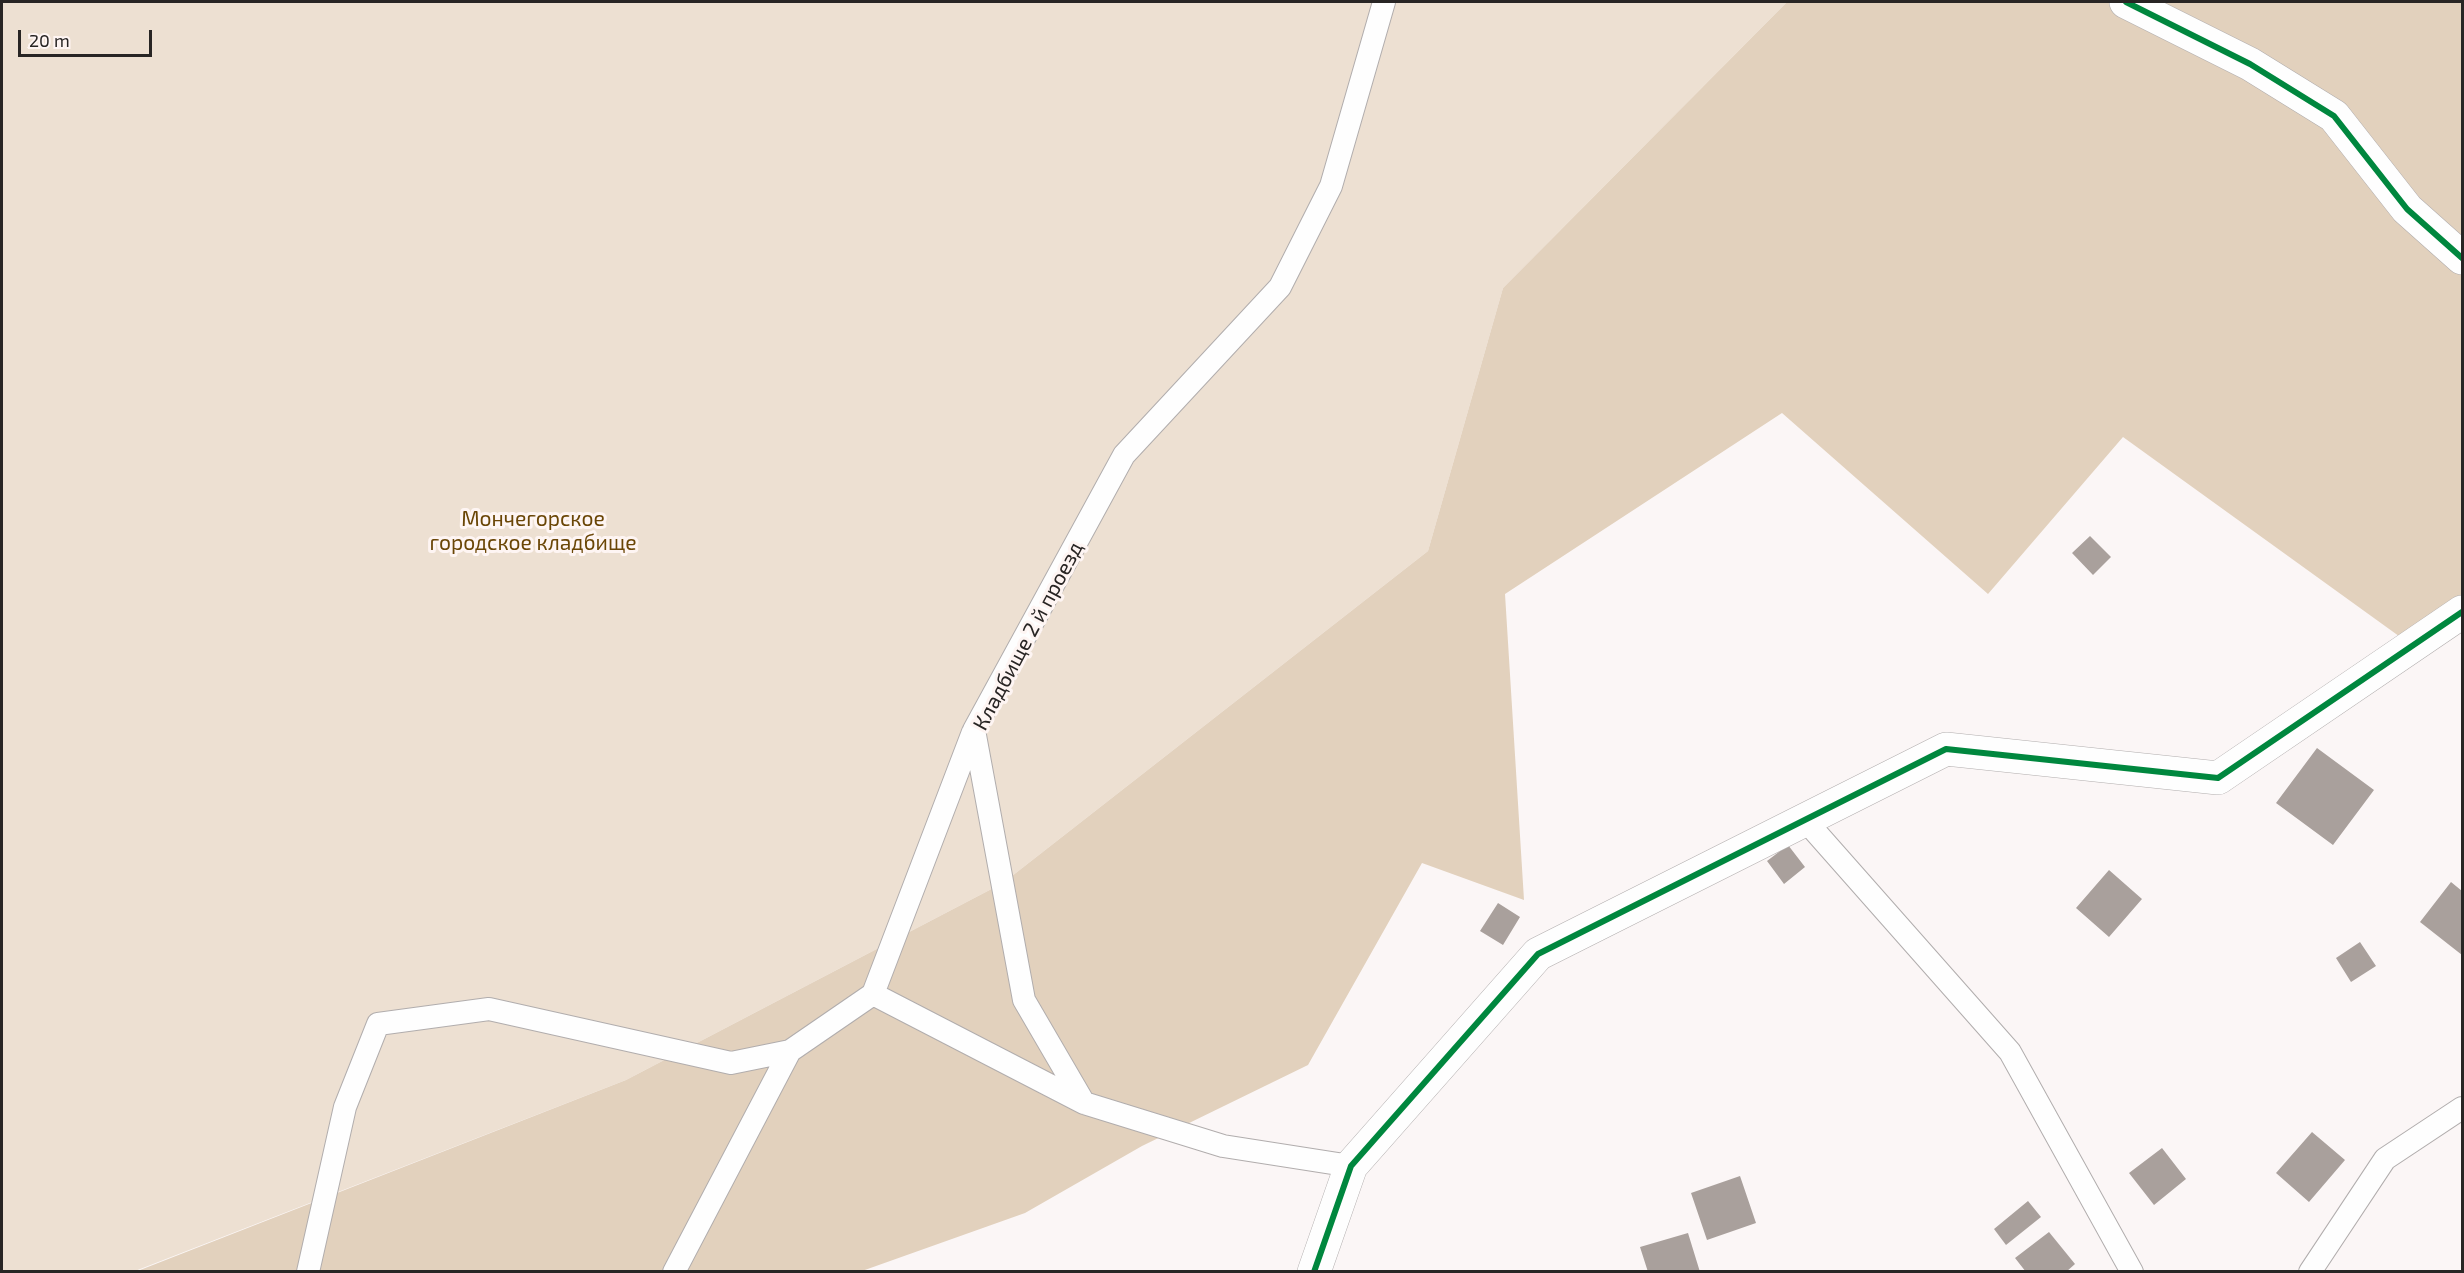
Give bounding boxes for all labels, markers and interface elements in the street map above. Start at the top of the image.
scale bar [21,18,154,56]
text: 20 m [29,29,70,51]
park label: Мончегорское городское кладбище [429,506,637,556]
street label: Кладбище 2 й проезд [968,537,1088,735]

